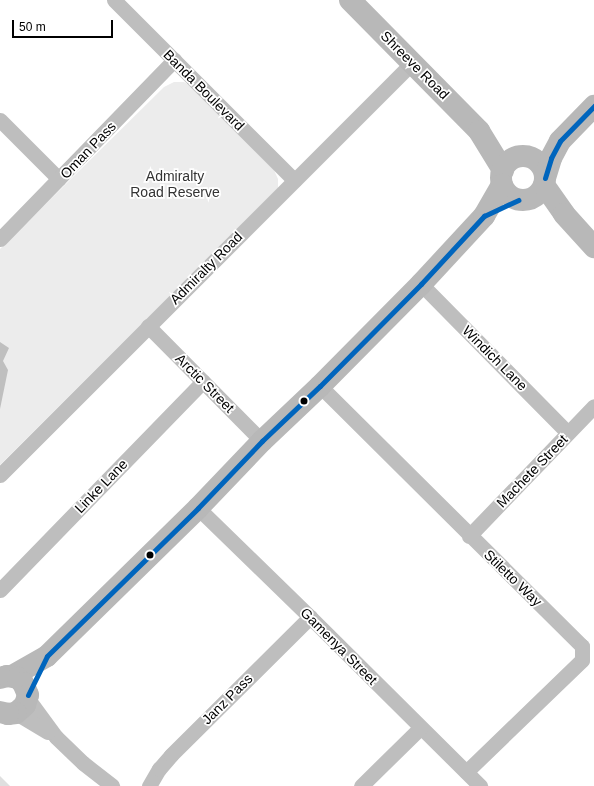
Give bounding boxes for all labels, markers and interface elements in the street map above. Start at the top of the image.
scale bar [14,12,115,38]
text: 50 m [19,20,46,34]
street label: Shreeve Road [377,27,453,103]
street label: Banda Boulevard [160,46,248,134]
street label: Oman Pass [57,118,119,182]
park label: Admiralty Road Reserve [130,168,220,200]
street label: Admiralty Road [166,228,246,308]
street label: Windich Lane [459,322,531,394]
street label: Arctic Street [172,350,238,416]
unlabelled marker [299,396,309,406]
street label: Machete Street [493,431,571,511]
street label: Linke Lane [71,456,131,516]
street label: Stiletto Way [480,546,546,610]
unlabelled marker [145,550,155,560]
street label: Gamenya Street [297,604,381,688]
street label: Janz Pass [198,670,256,728]

